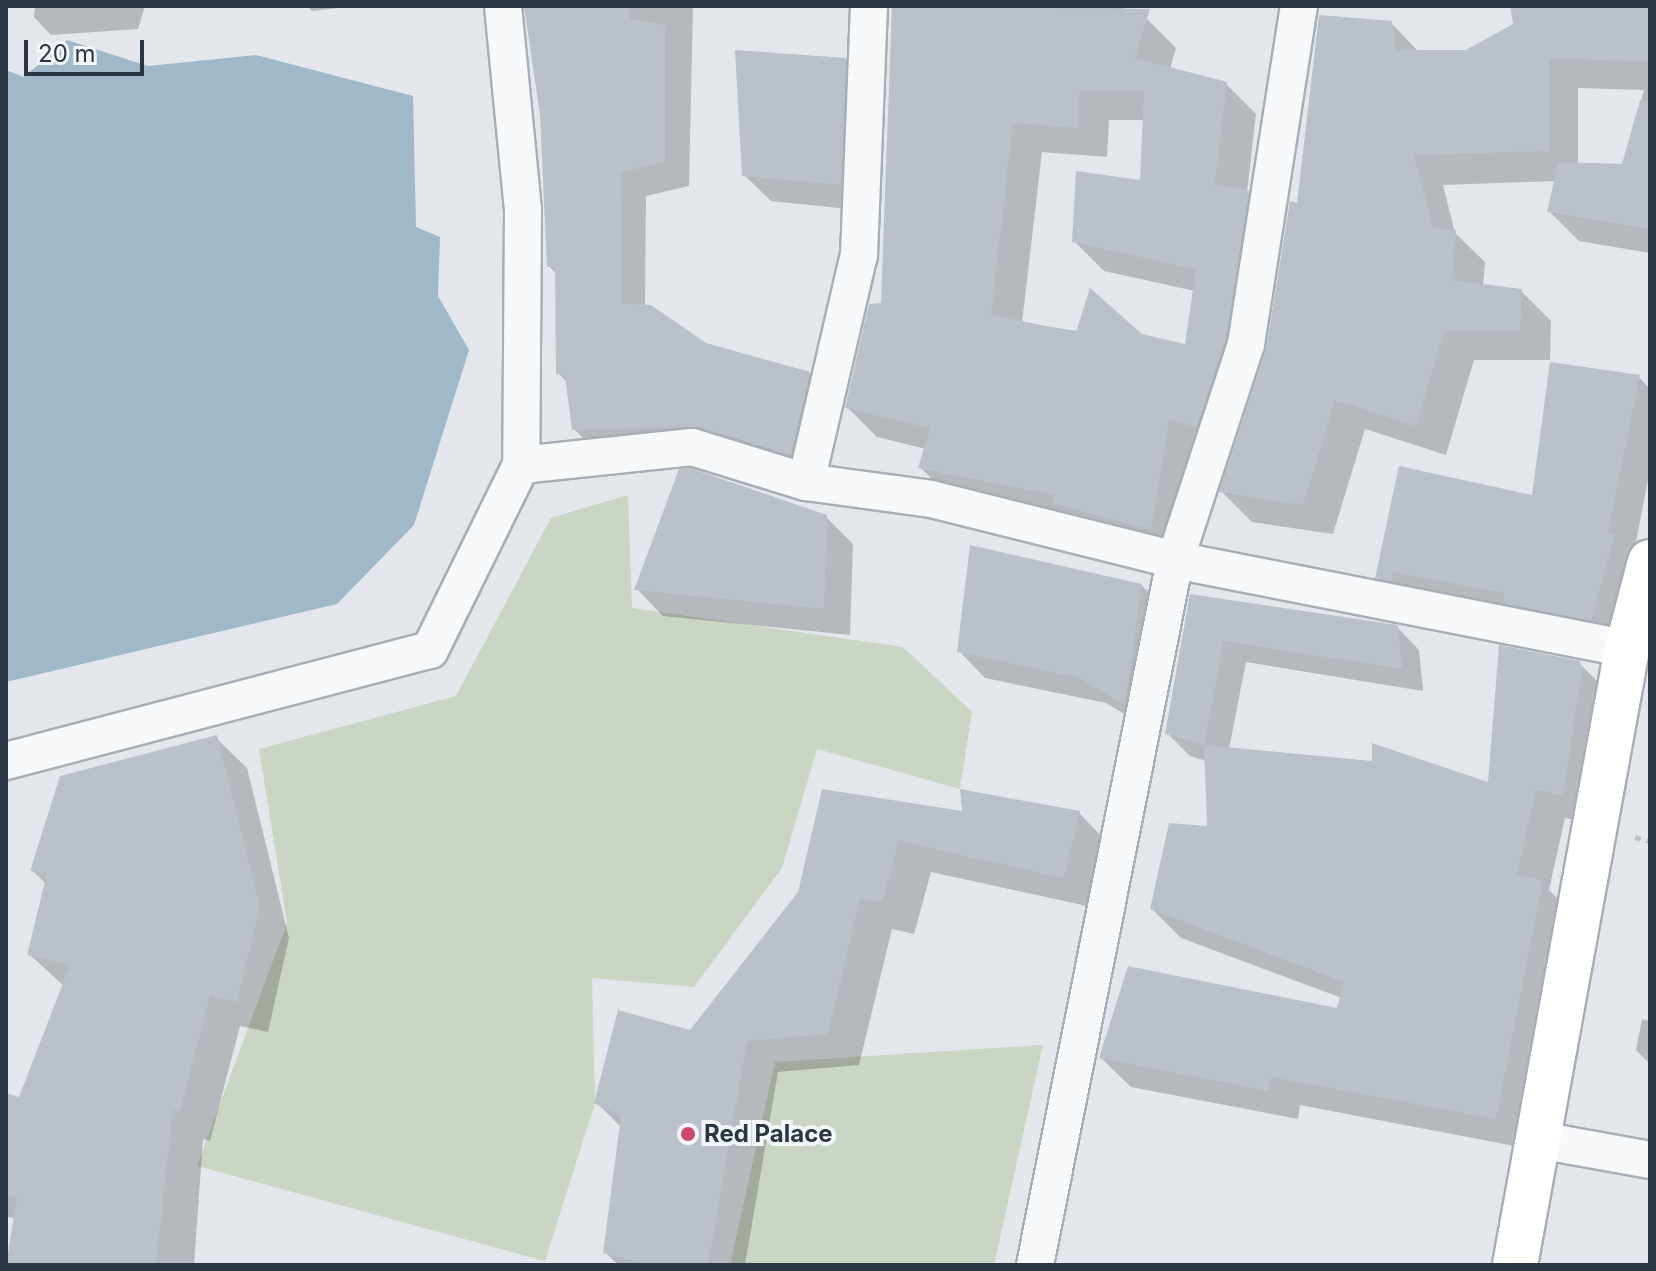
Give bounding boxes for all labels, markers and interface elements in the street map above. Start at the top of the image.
scale bar [28,24,148,74]
text: 20 m [38,39,96,68]
place label: Red Palace [704,1120,833,1148]
marker: Red Palace [679,1125,697,1143]

